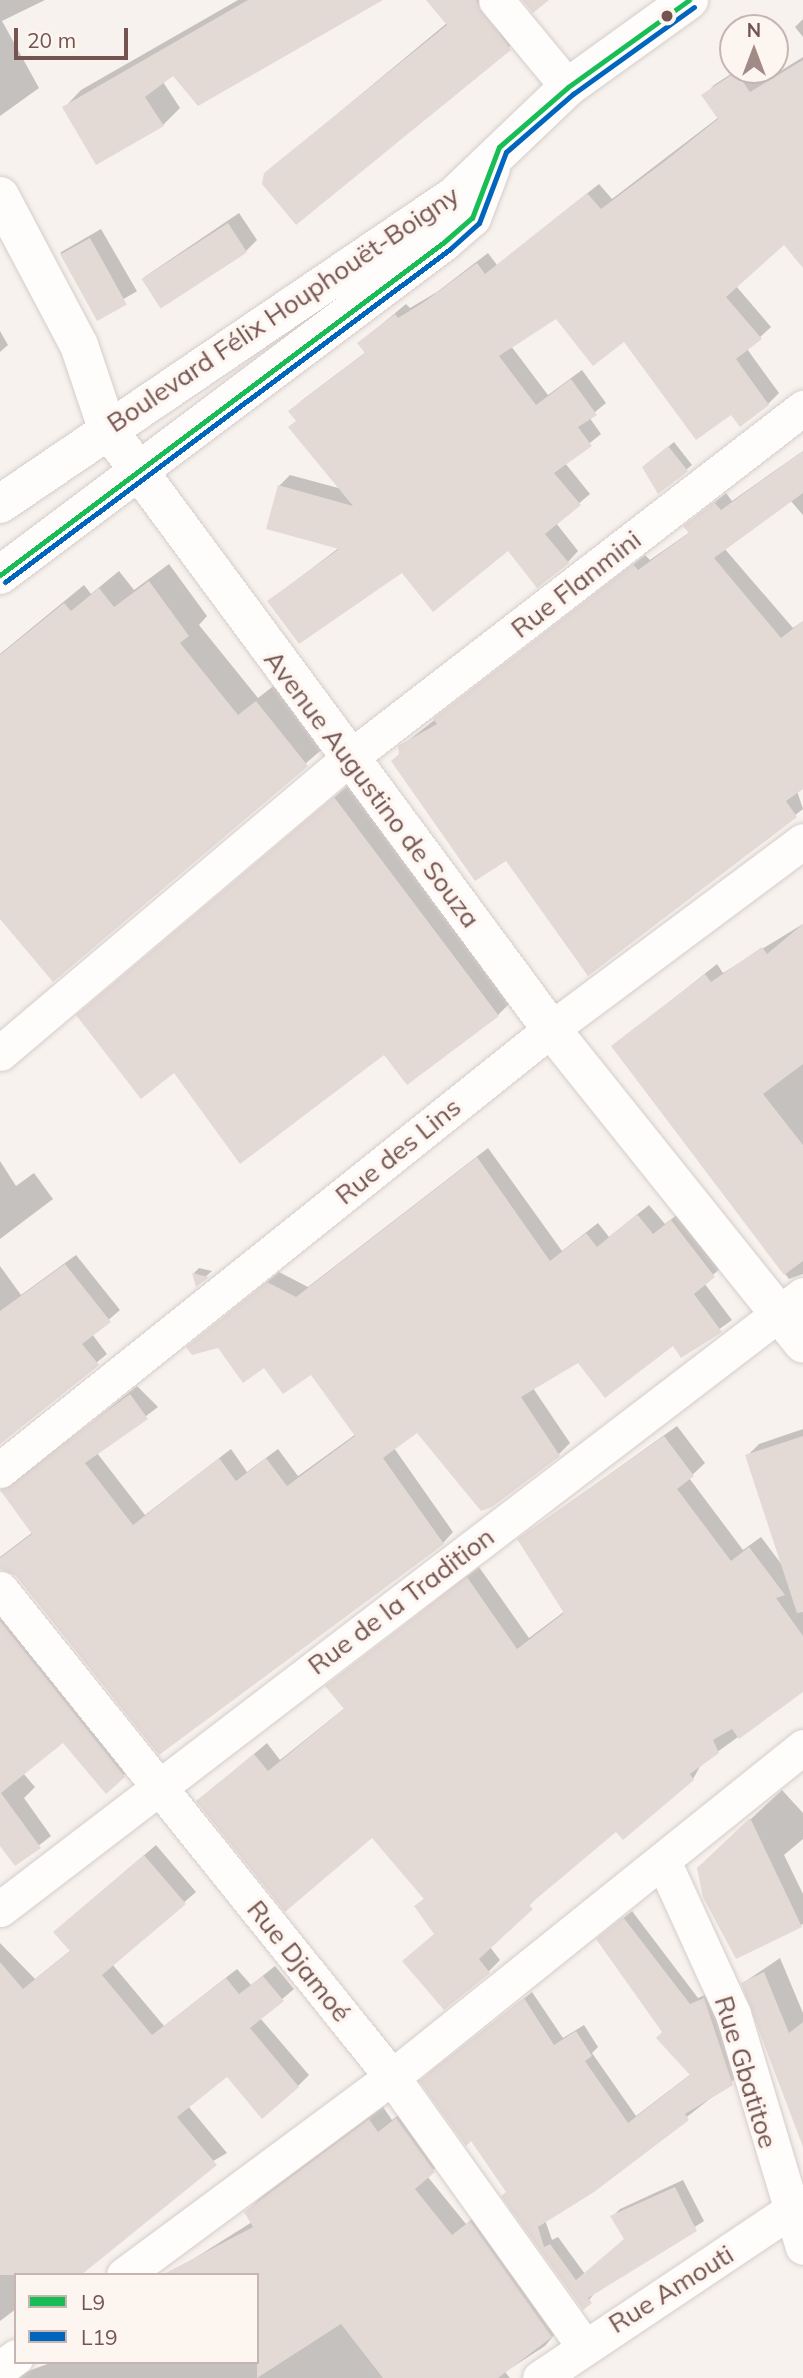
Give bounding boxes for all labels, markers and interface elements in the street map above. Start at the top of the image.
unlabelled marker [660,9,674,23]
scale bar [18,14,131,58]
north arrow [719,14,789,84]
text: N [747,18,761,42]
text: 20 m [27,27,76,53]
street label: Boulevard Félix Houphouët-Boigny [101,179,465,439]
street label: Rue Flanmini [505,524,647,644]
street label: Avenue Augustino de Souza [258,644,486,934]
street label: Rue des Lins [329,1091,467,1211]
street label: Rue de la Tradition [302,1521,500,1681]
street label: Rue Djamoé [241,1894,357,2028]
street label: Rue Gbatitoe [708,1992,784,2152]
street label: Rue Amouti [603,2238,739,2340]
legend [14,2273,259,2364]
text: L9 [81,2289,105,2315]
text: L19 [81,2324,118,2350]

